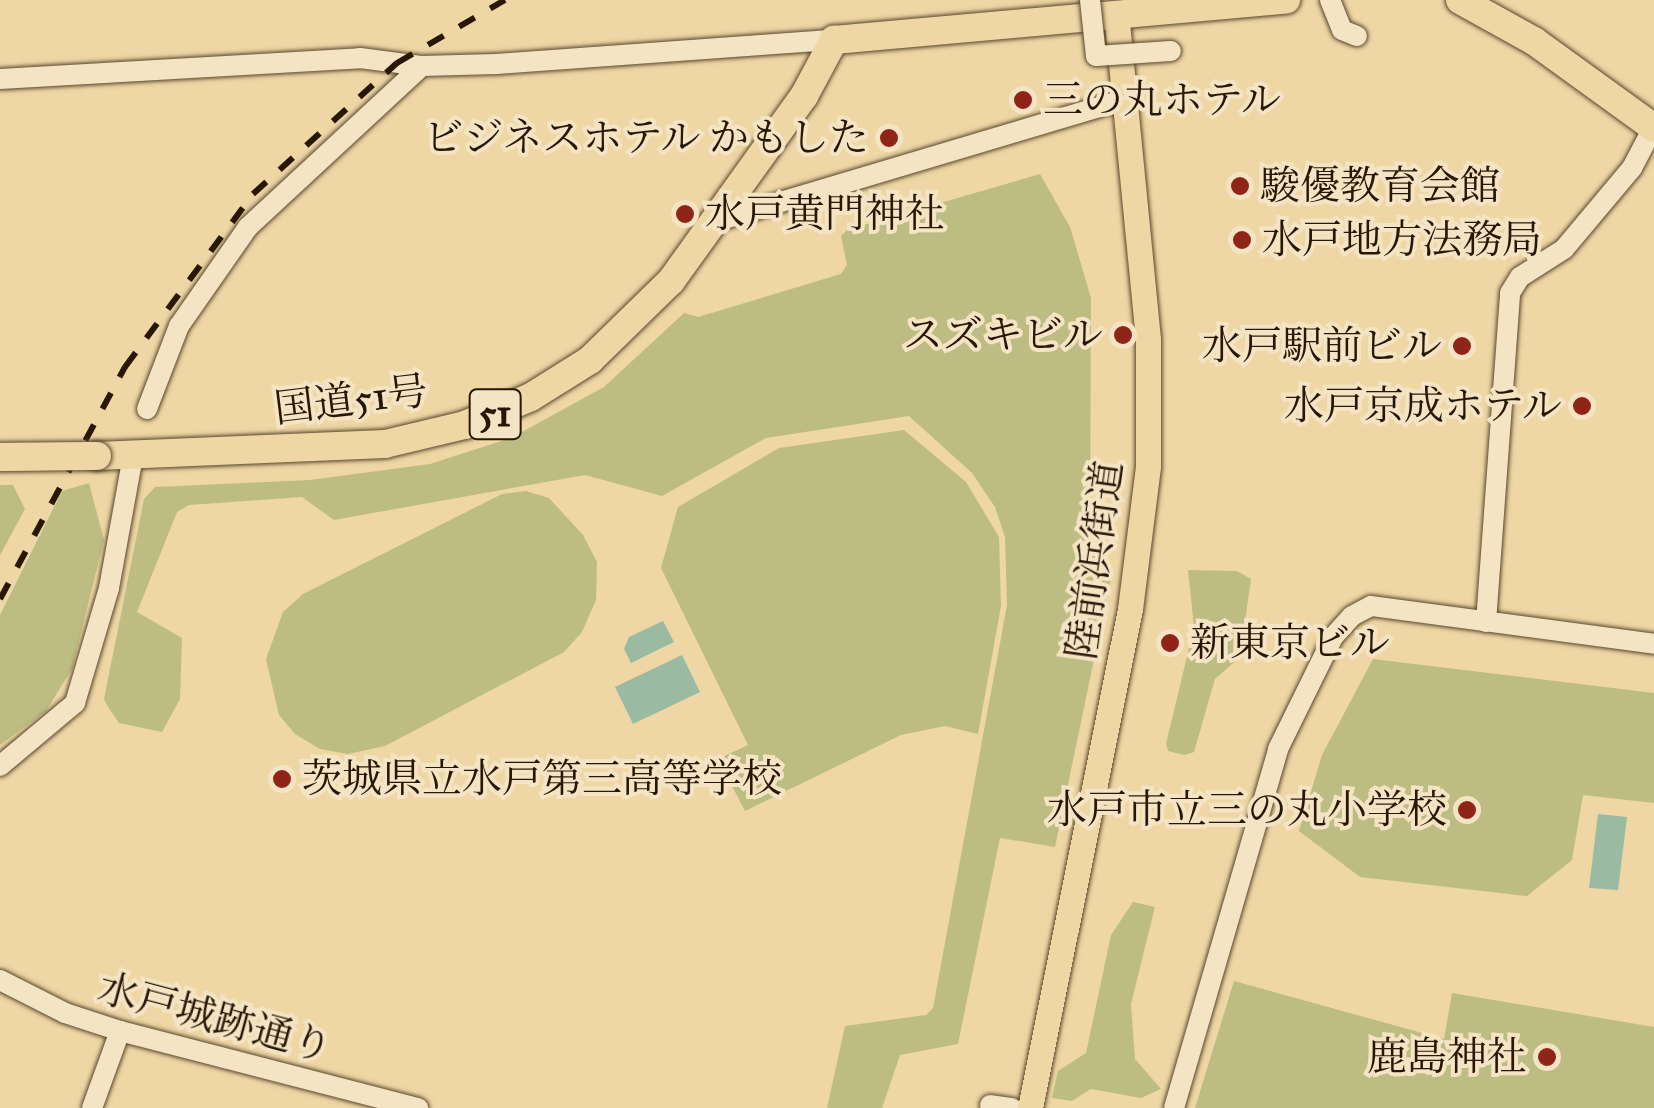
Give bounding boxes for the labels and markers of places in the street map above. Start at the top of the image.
place label: 三の丸ホテル [1043,76,1283,124]
marker: 三の丸ホテル [1012,89,1034,111]
place label: ビジネスホテル かもした [420,114,869,162]
marker: ビジネスホテル かもした [878,127,900,149]
place label: 駿優教育会館 [1260,162,1500,210]
marker: 駿優教育会館 [1229,175,1251,197]
place label: 水戸黄門神社 [705,190,945,238]
marker: 水戸黄門神社 [674,203,696,225]
place label: 水戸地方法務局 [1262,216,1542,264]
marker: 水戸地方法務局 [1231,229,1253,251]
place label: スズキビル [903,311,1103,359]
place label: 水戸駅前ビル [1202,322,1442,370]
marker: スズキビル [1112,324,1134,346]
marker: 水戸駅前ビル [1451,335,1473,357]
place label: 水戸京成ホテル [1282,382,1562,430]
marker: 水戸京成ホテル [1571,395,1593,417]
place label: 新東京ビル [1190,619,1390,667]
marker: 新東京ビル [1159,632,1181,654]
place label: 茨城県立水戸第三高等学校 [302,755,782,803]
marker: 茨城県立水戸第三高等学校 [271,768,293,790]
place label: 水戸市立三の丸小学校 [1047,786,1447,834]
marker: 水戸市立三の丸小学校 [1456,799,1478,821]
place label: 鹿島神社 [1367,1033,1527,1081]
marker: 鹿島神社 [1536,1046,1558,1068]

